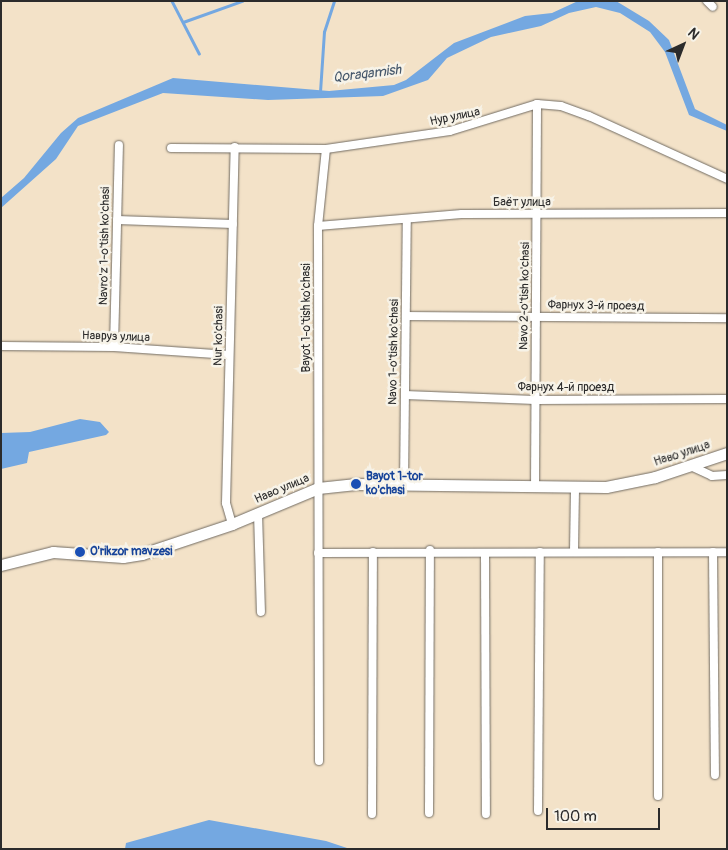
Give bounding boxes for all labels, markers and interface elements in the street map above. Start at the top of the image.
north arrow [658,20,708,70]
text: N [684,24,703,43]
water label: Qoraqamish [332,61,402,87]
street label: Нур улица [429,105,481,129]
street label: Navro'z 1-o'tish ko'chasi [97,187,113,305]
street label: Баёт улица [493,196,551,210]
street label: Navo 2-o'tish ko'chasi [517,242,533,350]
street label: Bayot 1-o'tish ko'chasi [300,263,314,373]
street label: Фарнух 3-й проезд [548,298,644,314]
street label: Navo 1-o'tish ko'chasi [386,299,402,405]
street label: Nur ko'chasi [211,306,227,366]
street label: Навруз улица [82,329,150,345]
street label: Фарнух 4-й проезд [518,381,614,395]
street label: Наво улица [652,438,712,470]
place label: Bayot 1-tor ko'chasi [366,470,423,498]
street label: Наво улица [252,471,312,507]
marker: Bayot 1-tor ko'chasi [350,478,362,490]
place label: O'rikzor mavzesi [90,545,172,559]
marker: O'rikzor mavzesi [74,546,86,558]
scale bar [548,798,662,830]
text: 100 m [554,807,597,826]

